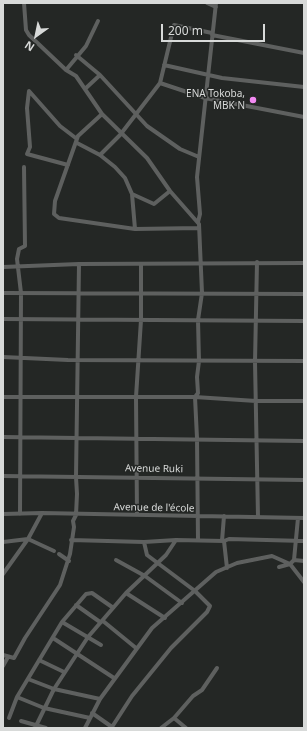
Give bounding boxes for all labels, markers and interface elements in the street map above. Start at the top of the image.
north arrow [16,16,56,56]
scale bar [163,16,267,42]
text: 200 m [168,22,203,39]
text: N [21,38,37,55]
place label: ENA Tokoba, MBK N [186,88,245,112]
marker: ENA Tokoba, MBK N [248,95,258,105]
street label: Avenue Ruki [125,462,183,476]
street label: Avenue de l'école [113,501,195,515]

